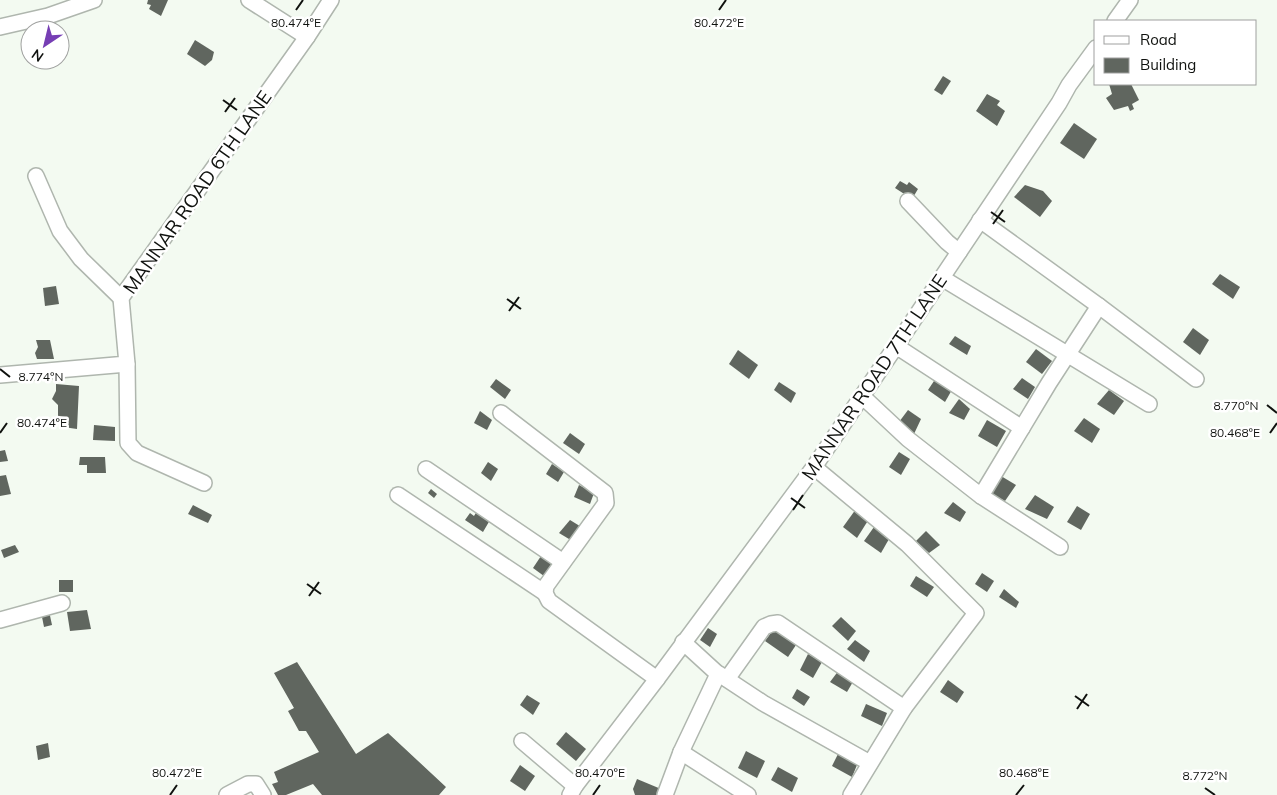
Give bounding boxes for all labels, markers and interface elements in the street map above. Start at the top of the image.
text: 80.474°E [271,15,321,30]
text: 80.472°E [694,15,744,30]
north arrow [20,20,70,70]
legend [1094,20,1257,85]
text: Road [1140,30,1177,49]
text: N [28,45,47,66]
text: Building [1140,55,1196,74]
street label: MANNAR ROAD 6TH LANE [117,86,277,298]
street label: MANNAR ROAD 7TH LANE [796,270,952,484]
text: 8.774°N [19,369,63,384]
text: 8.770°N [1214,398,1258,413]
text: 80.474°E [17,415,67,430]
text: 80.468°E [1210,425,1260,440]
text: 80.472°E [152,765,202,780]
text: 80.470°E [575,765,625,780]
text: 80.468°E [999,765,1049,780]
text: 8.772°N [1183,768,1227,783]

